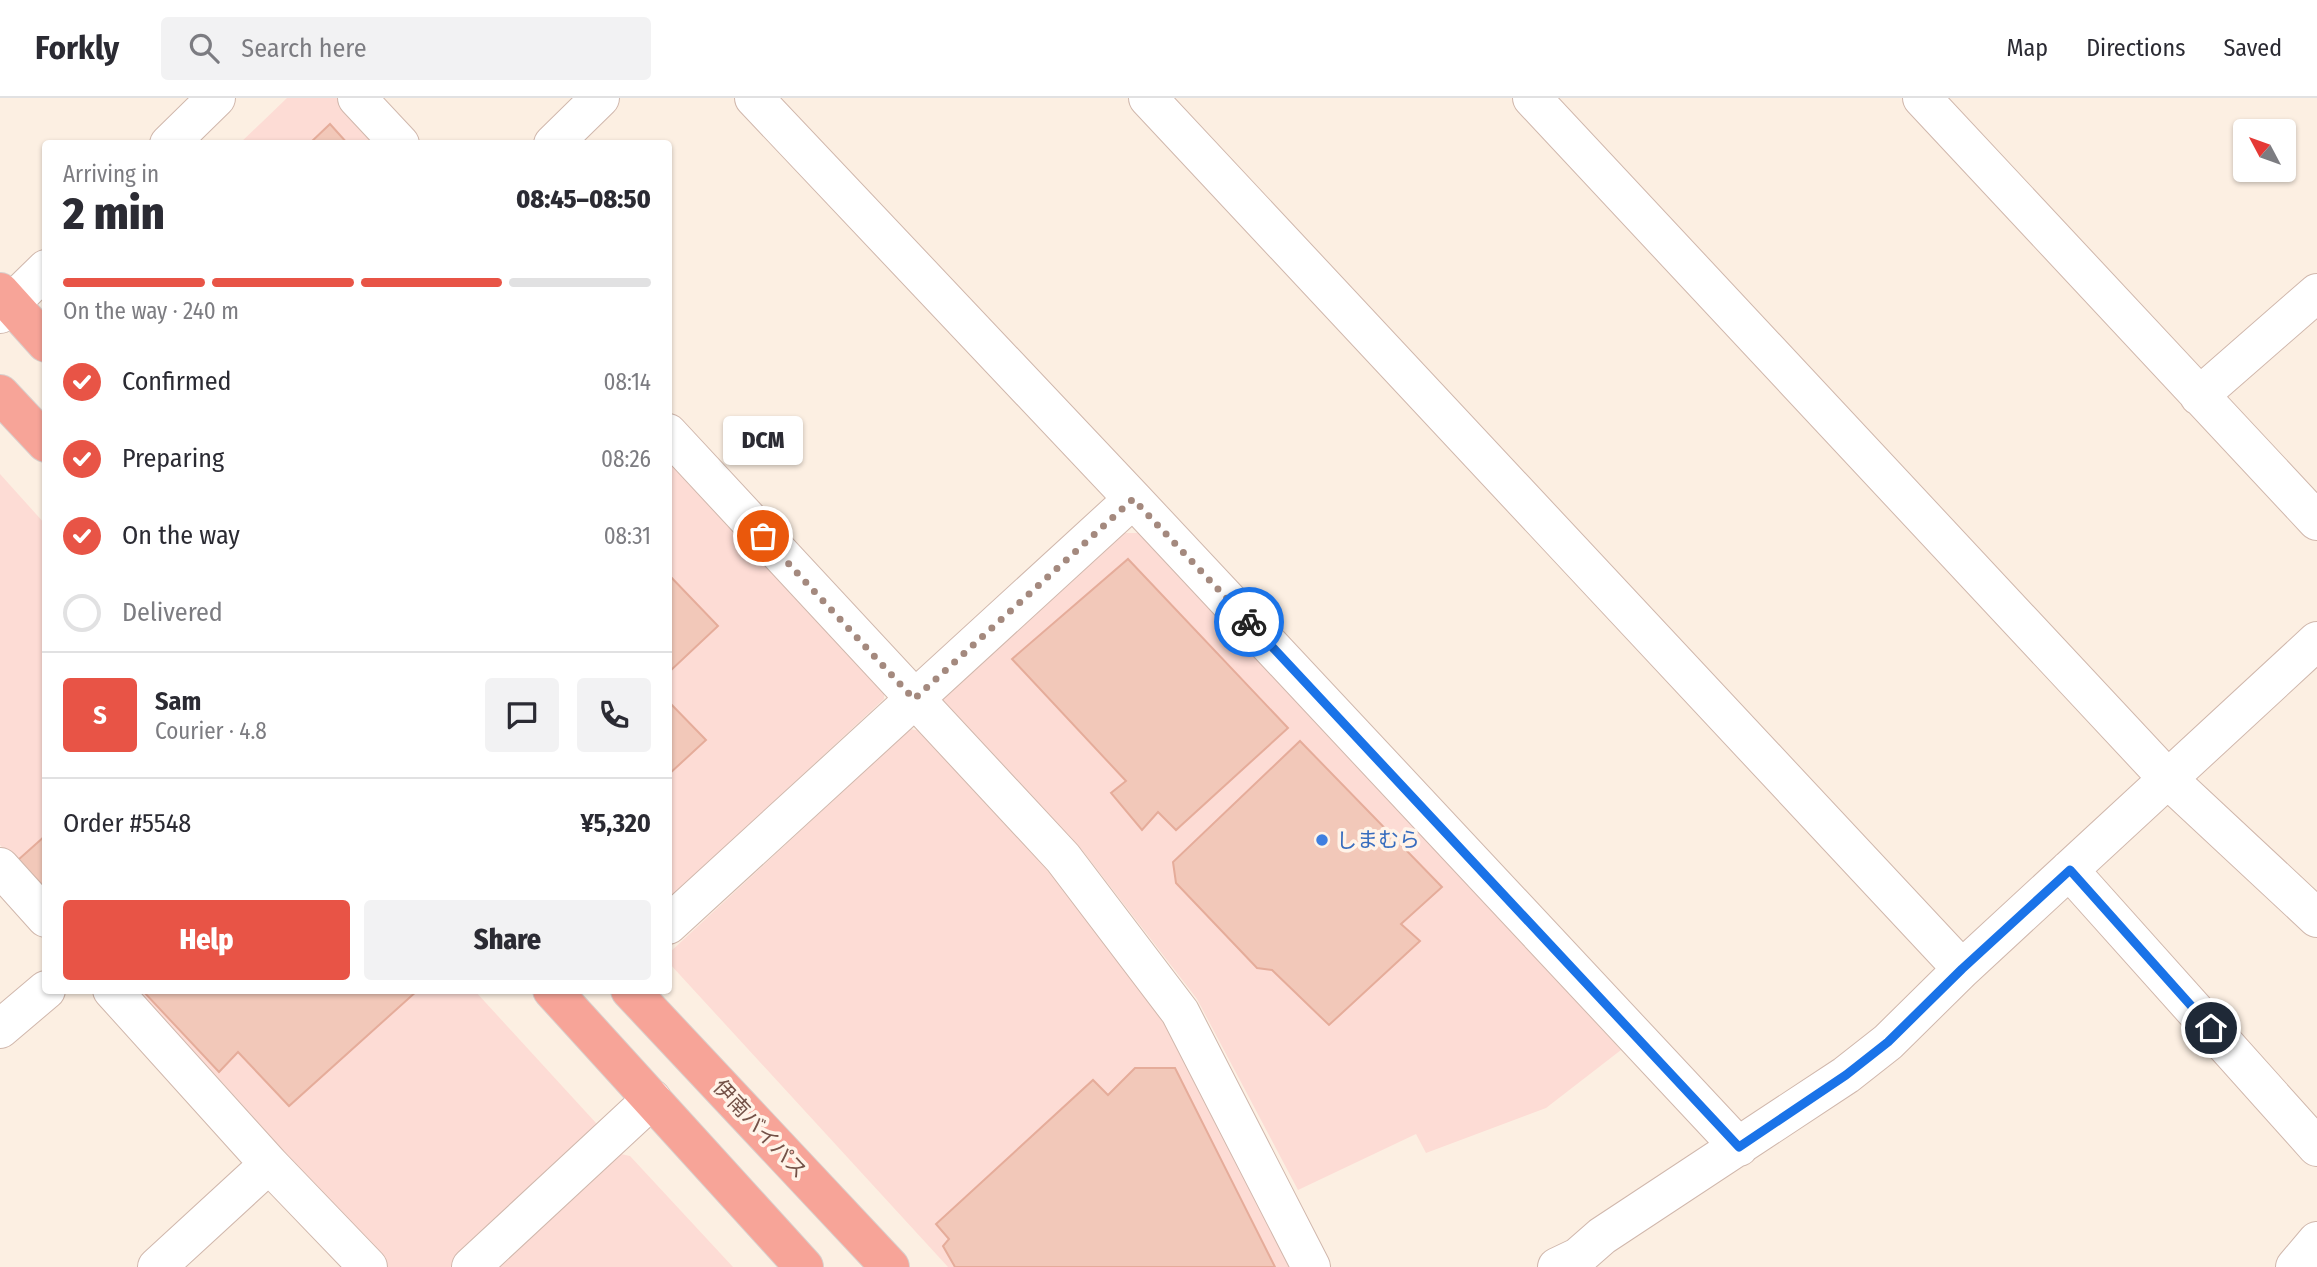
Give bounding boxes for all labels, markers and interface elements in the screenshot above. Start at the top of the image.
search box [161,17,651,80]
text: Forkly [35,28,119,68]
icon: search [185,29,223,67]
text: Search here [241,33,367,64]
text: Map [2007,34,2048,62]
text: Directions [2086,34,2185,62]
text: Saved [2223,34,2282,62]
north arrow [2233,119,2296,182]
map controls [2233,119,2296,182]
text: Arriving in [63,160,159,188]
text: 08:45–08:50 [516,184,651,215]
text: 2 min [63,186,165,241]
text: On the way · 240 m [63,297,239,325]
icon: check [63,363,101,401]
text: Confirmed [122,366,232,397]
text: 08:14 [603,368,651,396]
callout: DCM [723,417,803,466]
text: DCM [742,426,784,454]
icon: check [63,440,101,478]
text: Preparing [122,443,224,474]
text: 08:26 [601,445,651,473]
pin [733,506,793,566]
icon: check [63,517,101,555]
icon: bag [744,517,782,555]
text: On the way [122,520,240,551]
text: 08:31 [604,522,651,550]
courier [1214,587,1284,657]
text: Delivered [122,597,223,628]
icon: bike [1230,603,1268,641]
button: chat [485,678,559,752]
button: phone [577,678,651,752]
text: Sam [155,686,201,717]
text: S [93,700,107,731]
text: Courier · 4.8 [155,717,267,745]
text: Order #5548 [63,808,191,839]
text: ¥5,320 [580,808,651,839]
place label: しまむら [1336,827,1420,853]
marker: しまむら [1314,832,1330,848]
button: Help [63,900,350,980]
button: Share [364,900,651,980]
pin [2181,998,2241,1058]
icon: home [2192,1009,2230,1047]
street label: 伊南バイパス [708,1074,812,1184]

